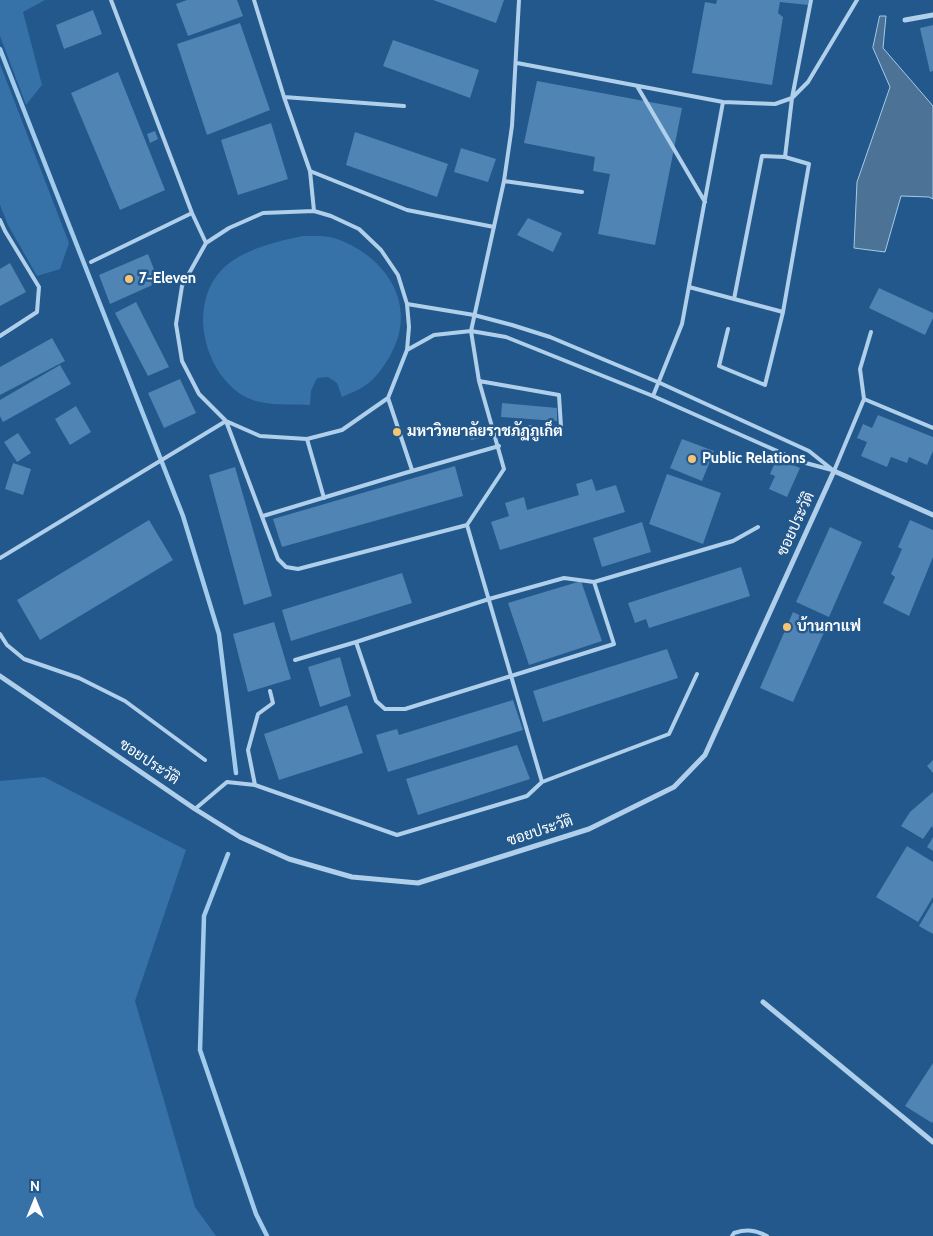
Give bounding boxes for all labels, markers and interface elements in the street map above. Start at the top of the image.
place label: 7-Eleven [139,270,196,288]
marker: 7-Eleven [123,273,135,285]
place label: มหาวิทยาลัยราชภัฏภูเก็ต [407,423,563,441]
marker: มหาวิทยาลัยราชภัฏภูเก็ต [391,426,403,438]
place label: Public Relations [702,450,806,468]
marker: Public Relations [686,453,698,465]
street label: ซอยประวัติ [773,489,819,559]
place label: บ้านกาแฟ [797,618,861,636]
marker: บ้านกาแฟ [781,621,793,633]
street label: ซอยประวัติ [116,735,182,789]
street label: ซอยประวัติ [505,812,575,850]
north arrow [10,1176,60,1226]
text: N [30,1177,40,1195]

